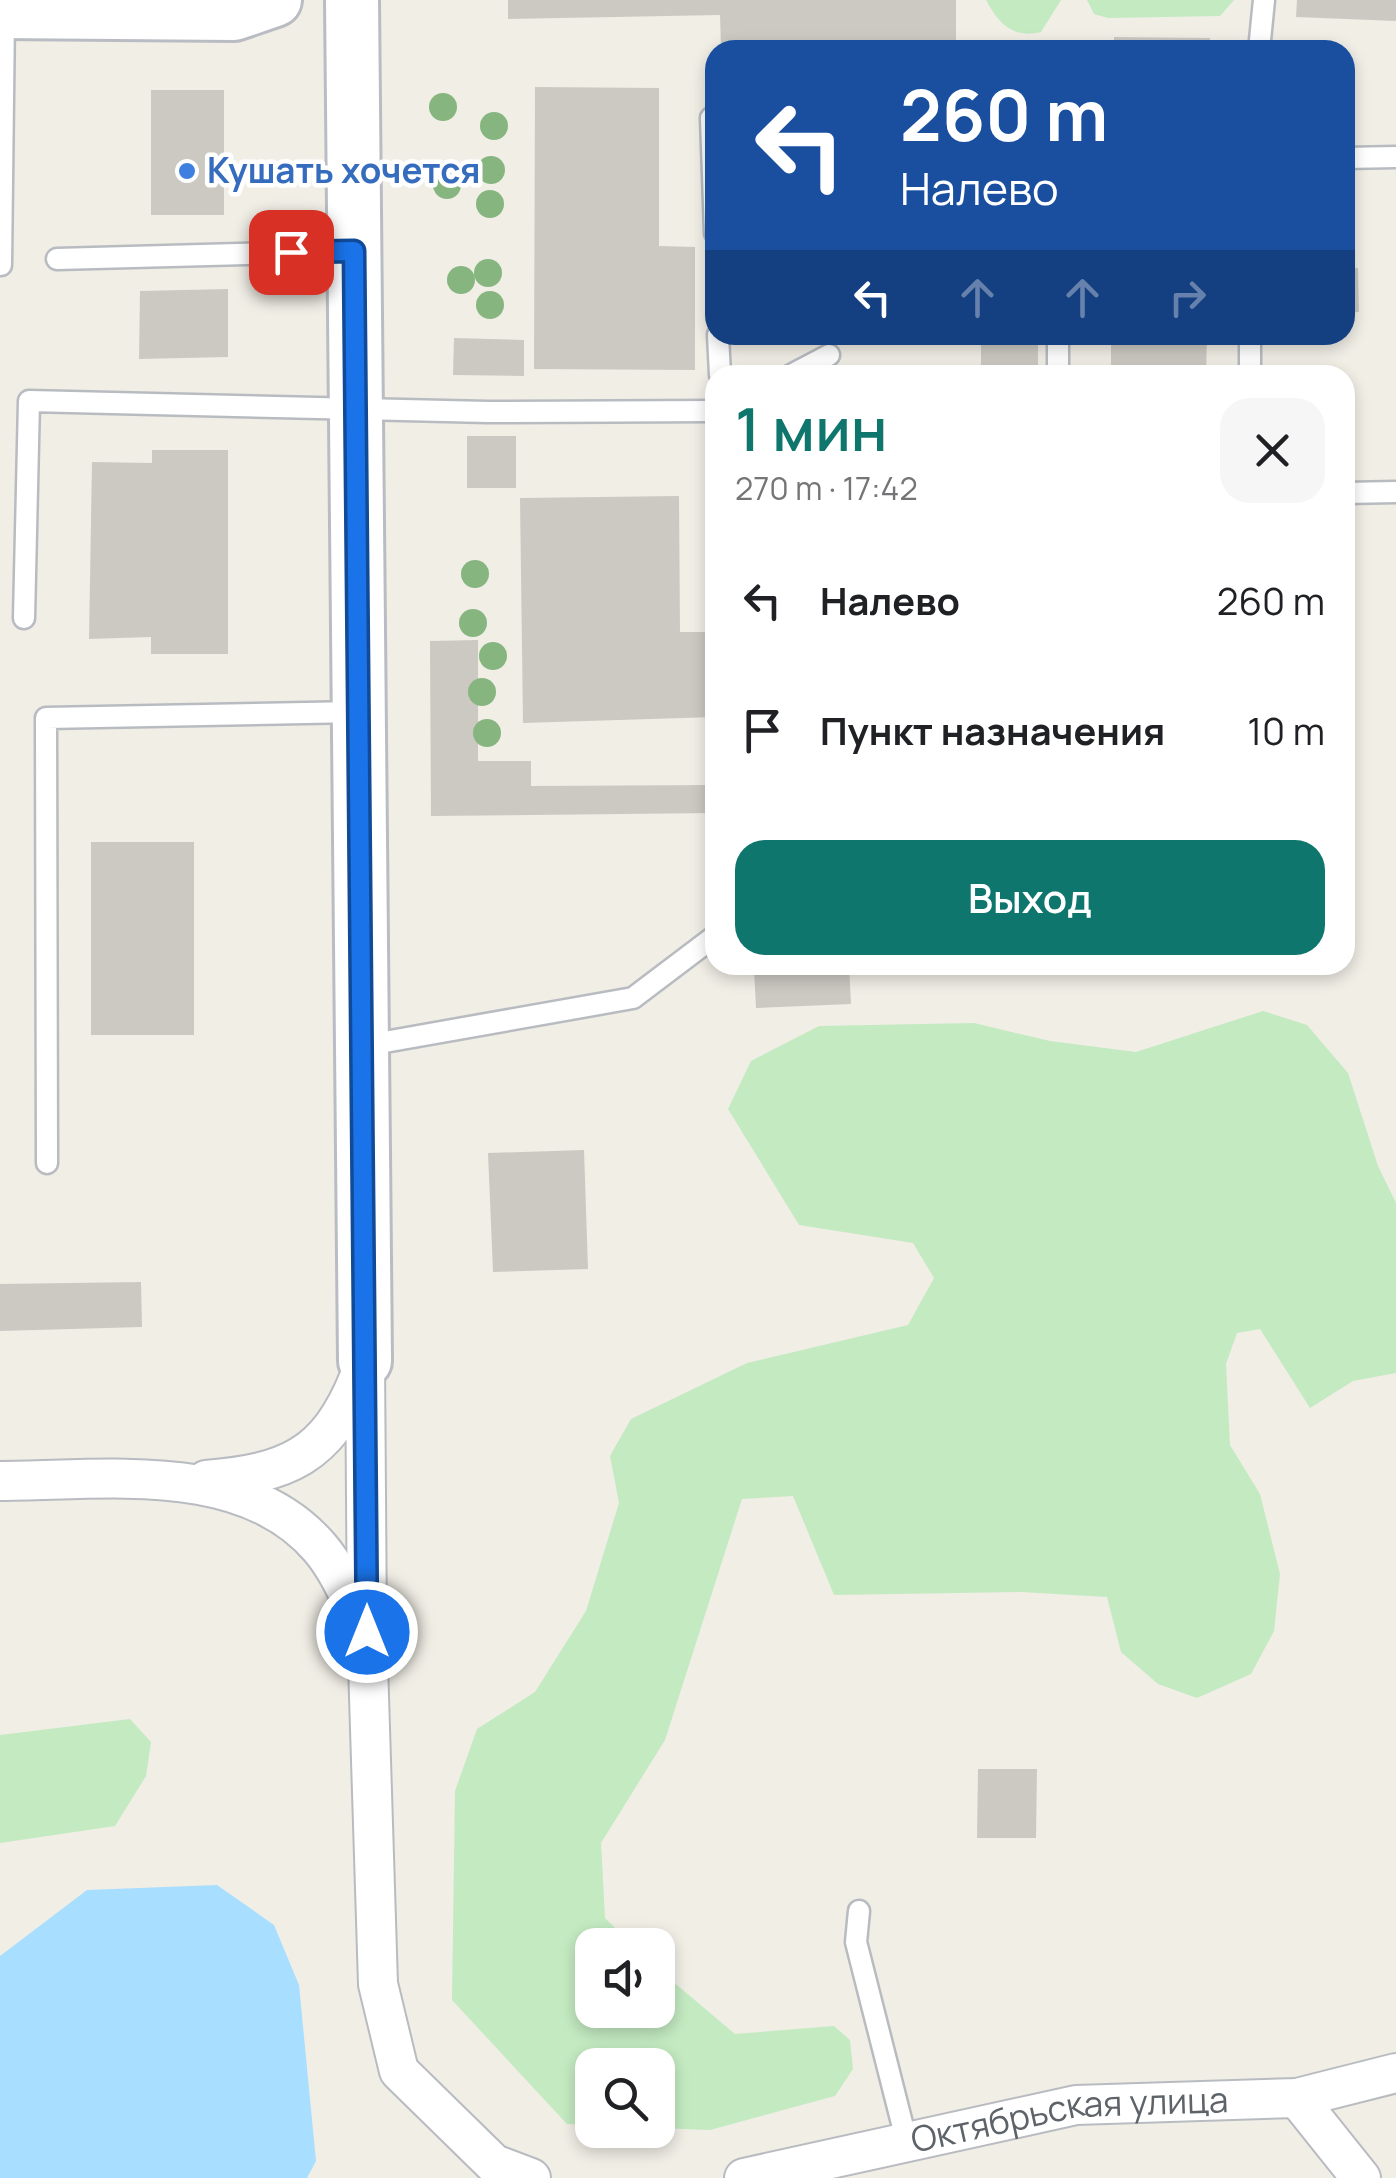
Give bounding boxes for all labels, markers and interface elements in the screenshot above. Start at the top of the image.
text: 260 m [900,66,1108,162]
icon: left [735,80,865,210]
place label: Кушать хочется [207,146,480,194]
text: Налево [900,157,1059,219]
marker: Кушать хочется [176,160,198,182]
pin [249,210,334,295]
icon: arrive [264,225,319,280]
icon: left [845,270,900,325]
icon: ahead [950,270,1005,325]
icon: ahead [1055,270,1110,325]
icon: right [1160,270,1215,325]
text: 1 мин [735,387,888,469]
button: close [1220,398,1325,503]
text: 270 m · 17:42 [735,466,918,510]
icon: left [735,573,790,628]
text: Налево [820,574,960,626]
text: 260 m [1217,574,1325,626]
icon: arrive [735,703,790,758]
text: Пункт назначения [820,704,1165,756]
text: 10 m [1247,704,1325,756]
button: Выход [735,840,1325,955]
position arrow [315,1580,419,1684]
map controls [575,1928,675,2148]
button: sound [575,1928,675,2028]
button: search [575,2048,675,2148]
street label: Октябрьская улица [906,2075,1229,2164]

